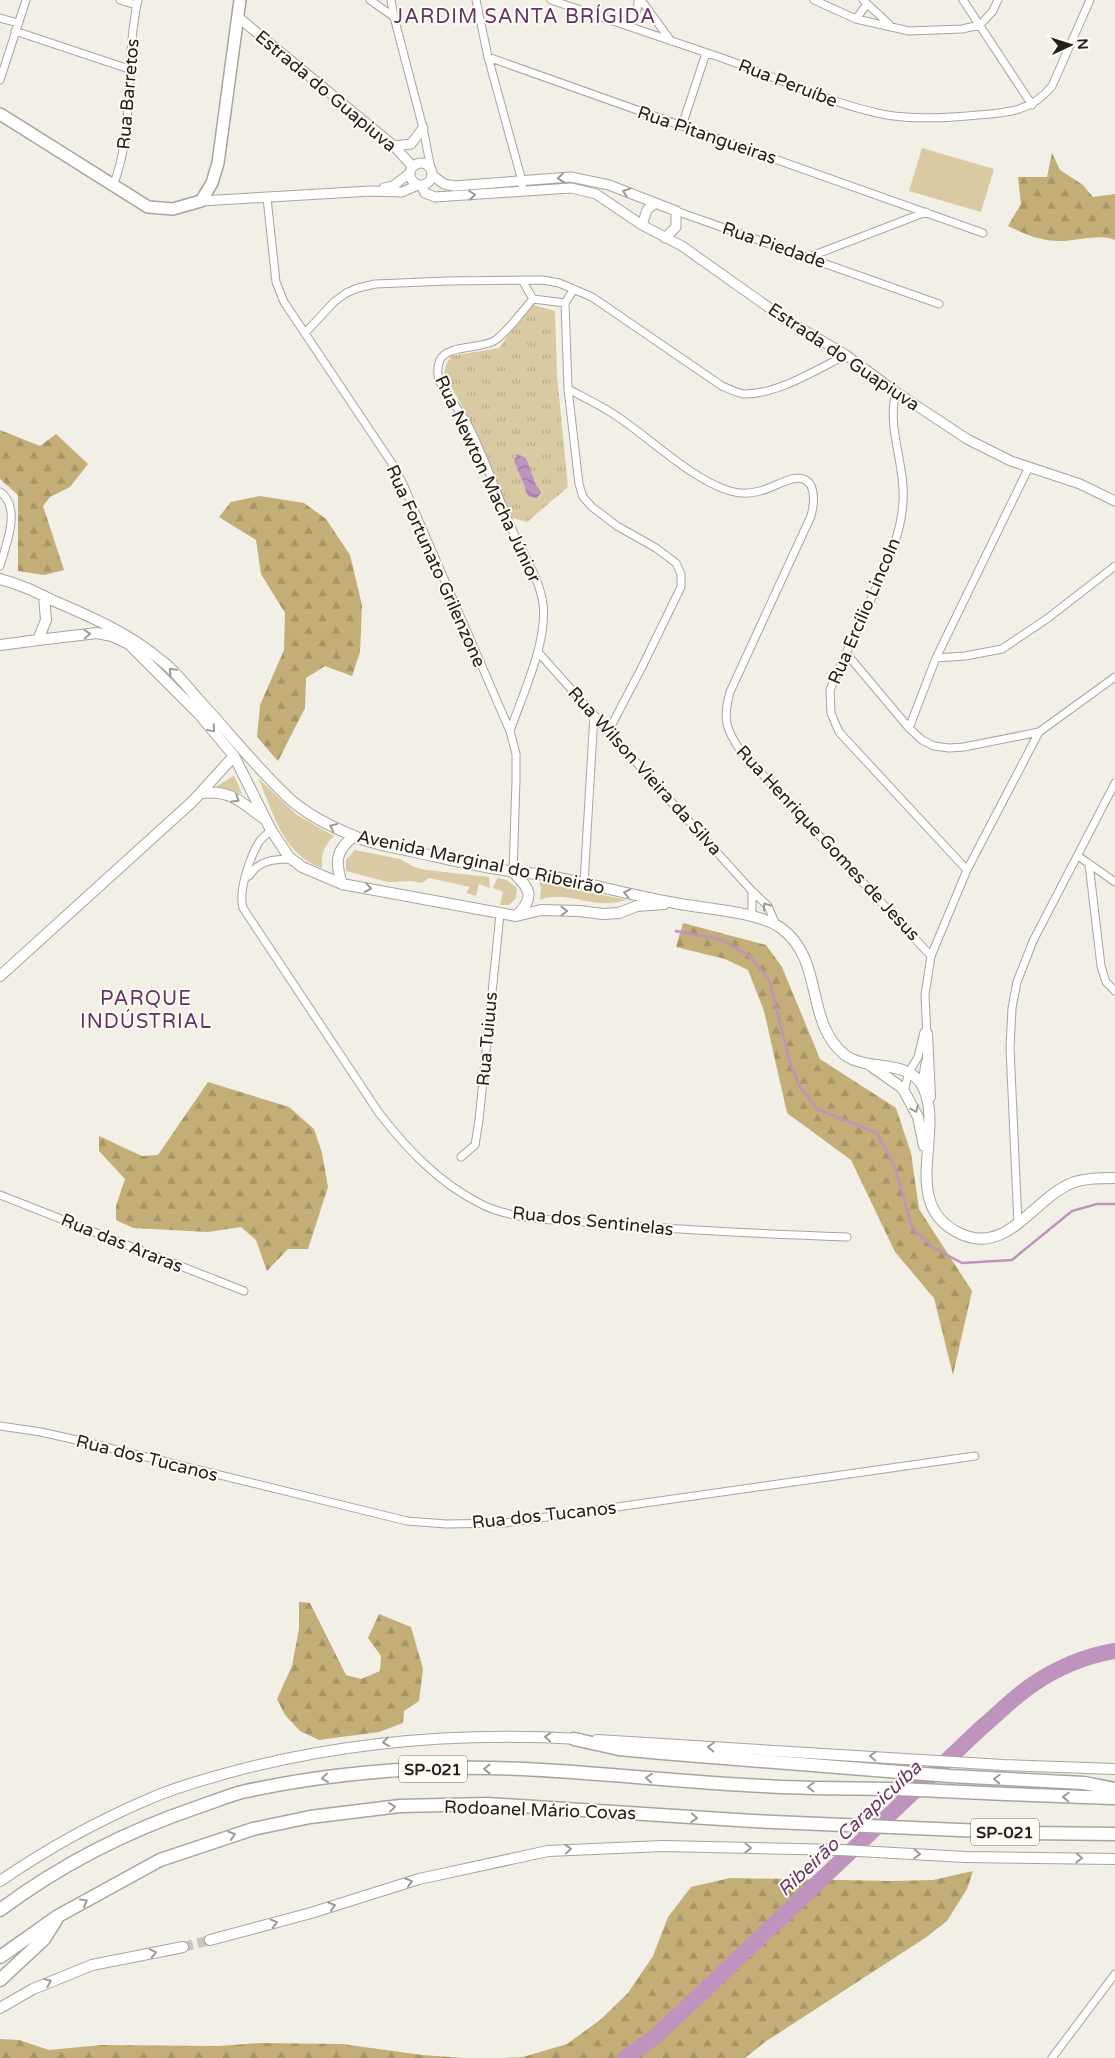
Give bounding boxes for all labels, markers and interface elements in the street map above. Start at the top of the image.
district label: JARDIM SANTA BRÍGIDA [394,4,656,29]
north arrow [1045,20,1095,70]
street label: Estrada do Guapiuva [251,25,401,157]
street label: Rua Barretos [112,38,144,150]
text: N [1074,38,1091,50]
street label: Rua Peruíbe [735,54,841,112]
street label: Rua Pitangueiras [635,101,779,169]
one-way arrow [557,172,565,183]
one-way arrow [622,188,631,198]
one-way arrow [469,190,477,201]
street label: Rua Piedade [719,217,829,273]
street label: Estrada do Guapiuva [764,298,924,416]
street label: Rua Newton Macha Júnior [430,372,546,586]
street label: Rua Fortunato Grilenzone [381,461,491,671]
street label: Rua Ercílio Lincoln [823,534,905,688]
one-way arrow [83,628,91,639]
one-way arrow [169,668,178,677]
street label: Rua Wilson Vieira da Silva [563,682,727,860]
one-way arrow [206,723,215,732]
street label: Rua Henrique Gomes de Jesus [732,741,924,945]
one-way arrow [230,792,239,802]
one-way arrow [329,822,338,833]
street label: Avenida Marginal do Ribeirão [355,825,607,899]
one-way arrow [363,883,372,893]
one-way arrow [623,888,632,899]
one-way arrow [763,902,772,912]
one-way arrow [560,906,568,916]
district label: PARQUE INDÚSTRIAL [80,987,212,1034]
street label: Rua Tuiuus [472,991,502,1087]
one-way arrow [908,1104,919,1113]
street label: Rua dos Sentinelas [511,1202,675,1240]
street label: Rua das Araras [58,1209,186,1277]
street label: Rua dos Tucanos [74,1430,220,1486]
street label: Rua dos Tucanos [471,1496,617,1534]
one-way arrow [544,1732,552,1743]
one-way arrow [382,1736,390,1747]
one-way arrow [706,1741,714,1752]
one-way arrow [869,1750,877,1761]
road number: SP-021 [399,1756,467,1782]
water label: Ribeirão Carapicuíba [773,1756,927,1901]
one-way arrow [483,1764,490,1774]
one-way arrow [320,1772,328,1783]
one-way arrow [645,1773,653,1784]
one-way arrow [993,1773,1001,1784]
one-way arrow [807,1782,815,1793]
one-way arrow [1062,1791,1070,1802]
street label: Rodoanel Mário Covas [444,1796,636,1824]
one-way arrow [388,1802,396,1813]
one-way arrow [690,1812,698,1823]
road number: SP-021 [971,1818,1039,1845]
one-way arrow [227,1831,236,1841]
one-way arrow [744,1843,752,1853]
one-way arrow [564,1844,572,1855]
one-way arrow [913,1849,921,1860]
one-way arrow [1076,1853,1083,1863]
one-way arrow [404,1878,413,1888]
one-way arrow [79,1898,88,1908]
one-way arrow [327,1902,336,1912]
one-way arrow [269,1918,278,1928]
one-way arrow [149,1948,157,1959]
one-way arrow [43,1978,52,1989]

